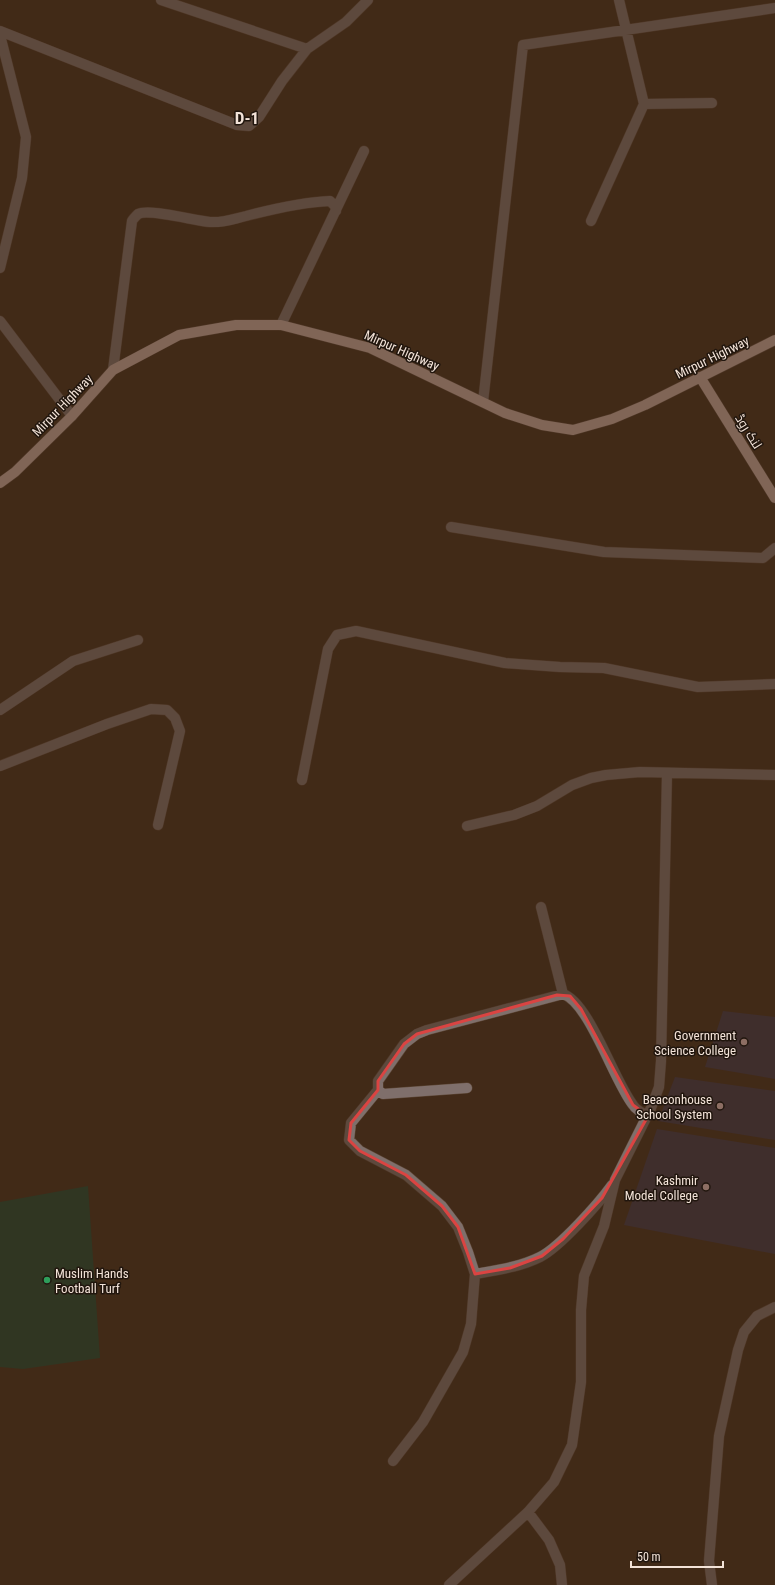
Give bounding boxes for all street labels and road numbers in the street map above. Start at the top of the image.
street label: Mirpur Highway [362,327,442,374]
street label: Mirpur Highway [673,333,752,382]
street label: Mirpur Highway [29,371,96,439]
street label: لنک روڈ [732,411,765,451]

